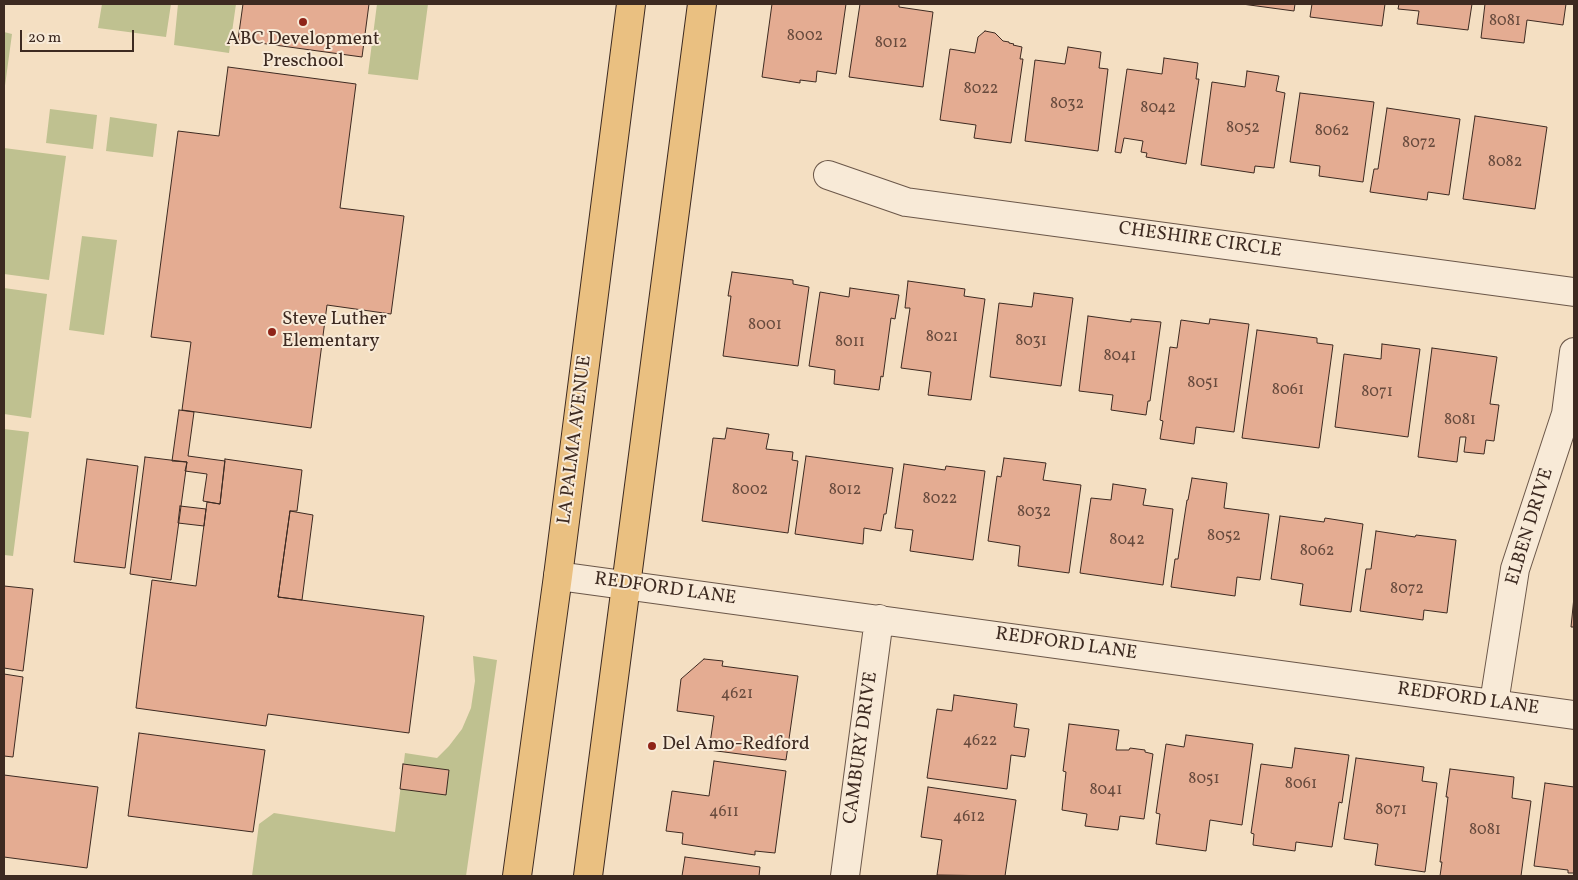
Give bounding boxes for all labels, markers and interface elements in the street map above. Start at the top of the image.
house number: 8081 [1489,12,1521,32]
marker: ABC Development Preschool [297,16,309,28]
scale bar [22,20,136,52]
house number: 8002 [787,27,823,47]
text: 20 m [28,28,61,49]
place label: ABC Development Preschool [226,30,380,74]
house number: 8012 [875,34,907,54]
house number: 8022 [964,80,998,100]
house number: 8032 [1050,95,1084,115]
house number: 8042 [1140,99,1176,119]
house number: 8052 [1226,119,1260,139]
house number: 8062 [1315,122,1349,142]
house number: 8072 [1402,134,1436,154]
house number: 8082 [1488,153,1522,173]
street label: CHESHIRE CIRCLE [1117,218,1283,264]
place label: Steve Luther Elementary [282,310,387,354]
house number: 8001 [748,316,782,336]
marker: Steve Luther Elementary [266,326,278,338]
house number: 8021 [926,328,958,348]
house number: 8031 [1015,332,1047,352]
house number: 8011 [835,333,865,353]
house number: 8041 [1103,347,1137,367]
street label: LA PALMA AVENUE [554,354,598,526]
house number: 8051 [1187,374,1219,394]
house number: 8061 [1272,381,1304,401]
house number: 8071 [1361,383,1393,403]
house number: 8081 [1444,411,1476,431]
street label: ELBEN DRIVE [1502,466,1560,588]
house number: 8002 [732,481,768,501]
house number: 8012 [829,481,861,501]
house number: 8022 [923,490,957,510]
house number: 8032 [1017,503,1051,523]
house number: 8052 [1207,527,1241,547]
house number: 8042 [1109,531,1145,551]
house number: 8062 [1300,542,1334,562]
street label: REDFORD LANE [593,569,737,611]
house number: 8072 [1390,580,1424,600]
street label: REDFORD LANE [994,624,1138,666]
street label: CAMBURY DRIVE [840,670,884,826]
street label: REDFORD LANE [1396,679,1540,721]
house number: 4621 [721,685,753,705]
house number: 4622 [963,732,997,752]
place label: Del Amo-Redford [662,735,810,757]
marker: Del Amo-Redford [646,740,658,752]
house number: 8051 [1188,770,1220,790]
house number: 8061 [1285,775,1317,795]
house number: 8041 [1089,781,1123,801]
house number: 8071 [1375,801,1407,821]
house number: 4611 [709,803,739,823]
house number: 4612 [953,808,985,828]
house number: 8081 [1469,821,1501,841]

